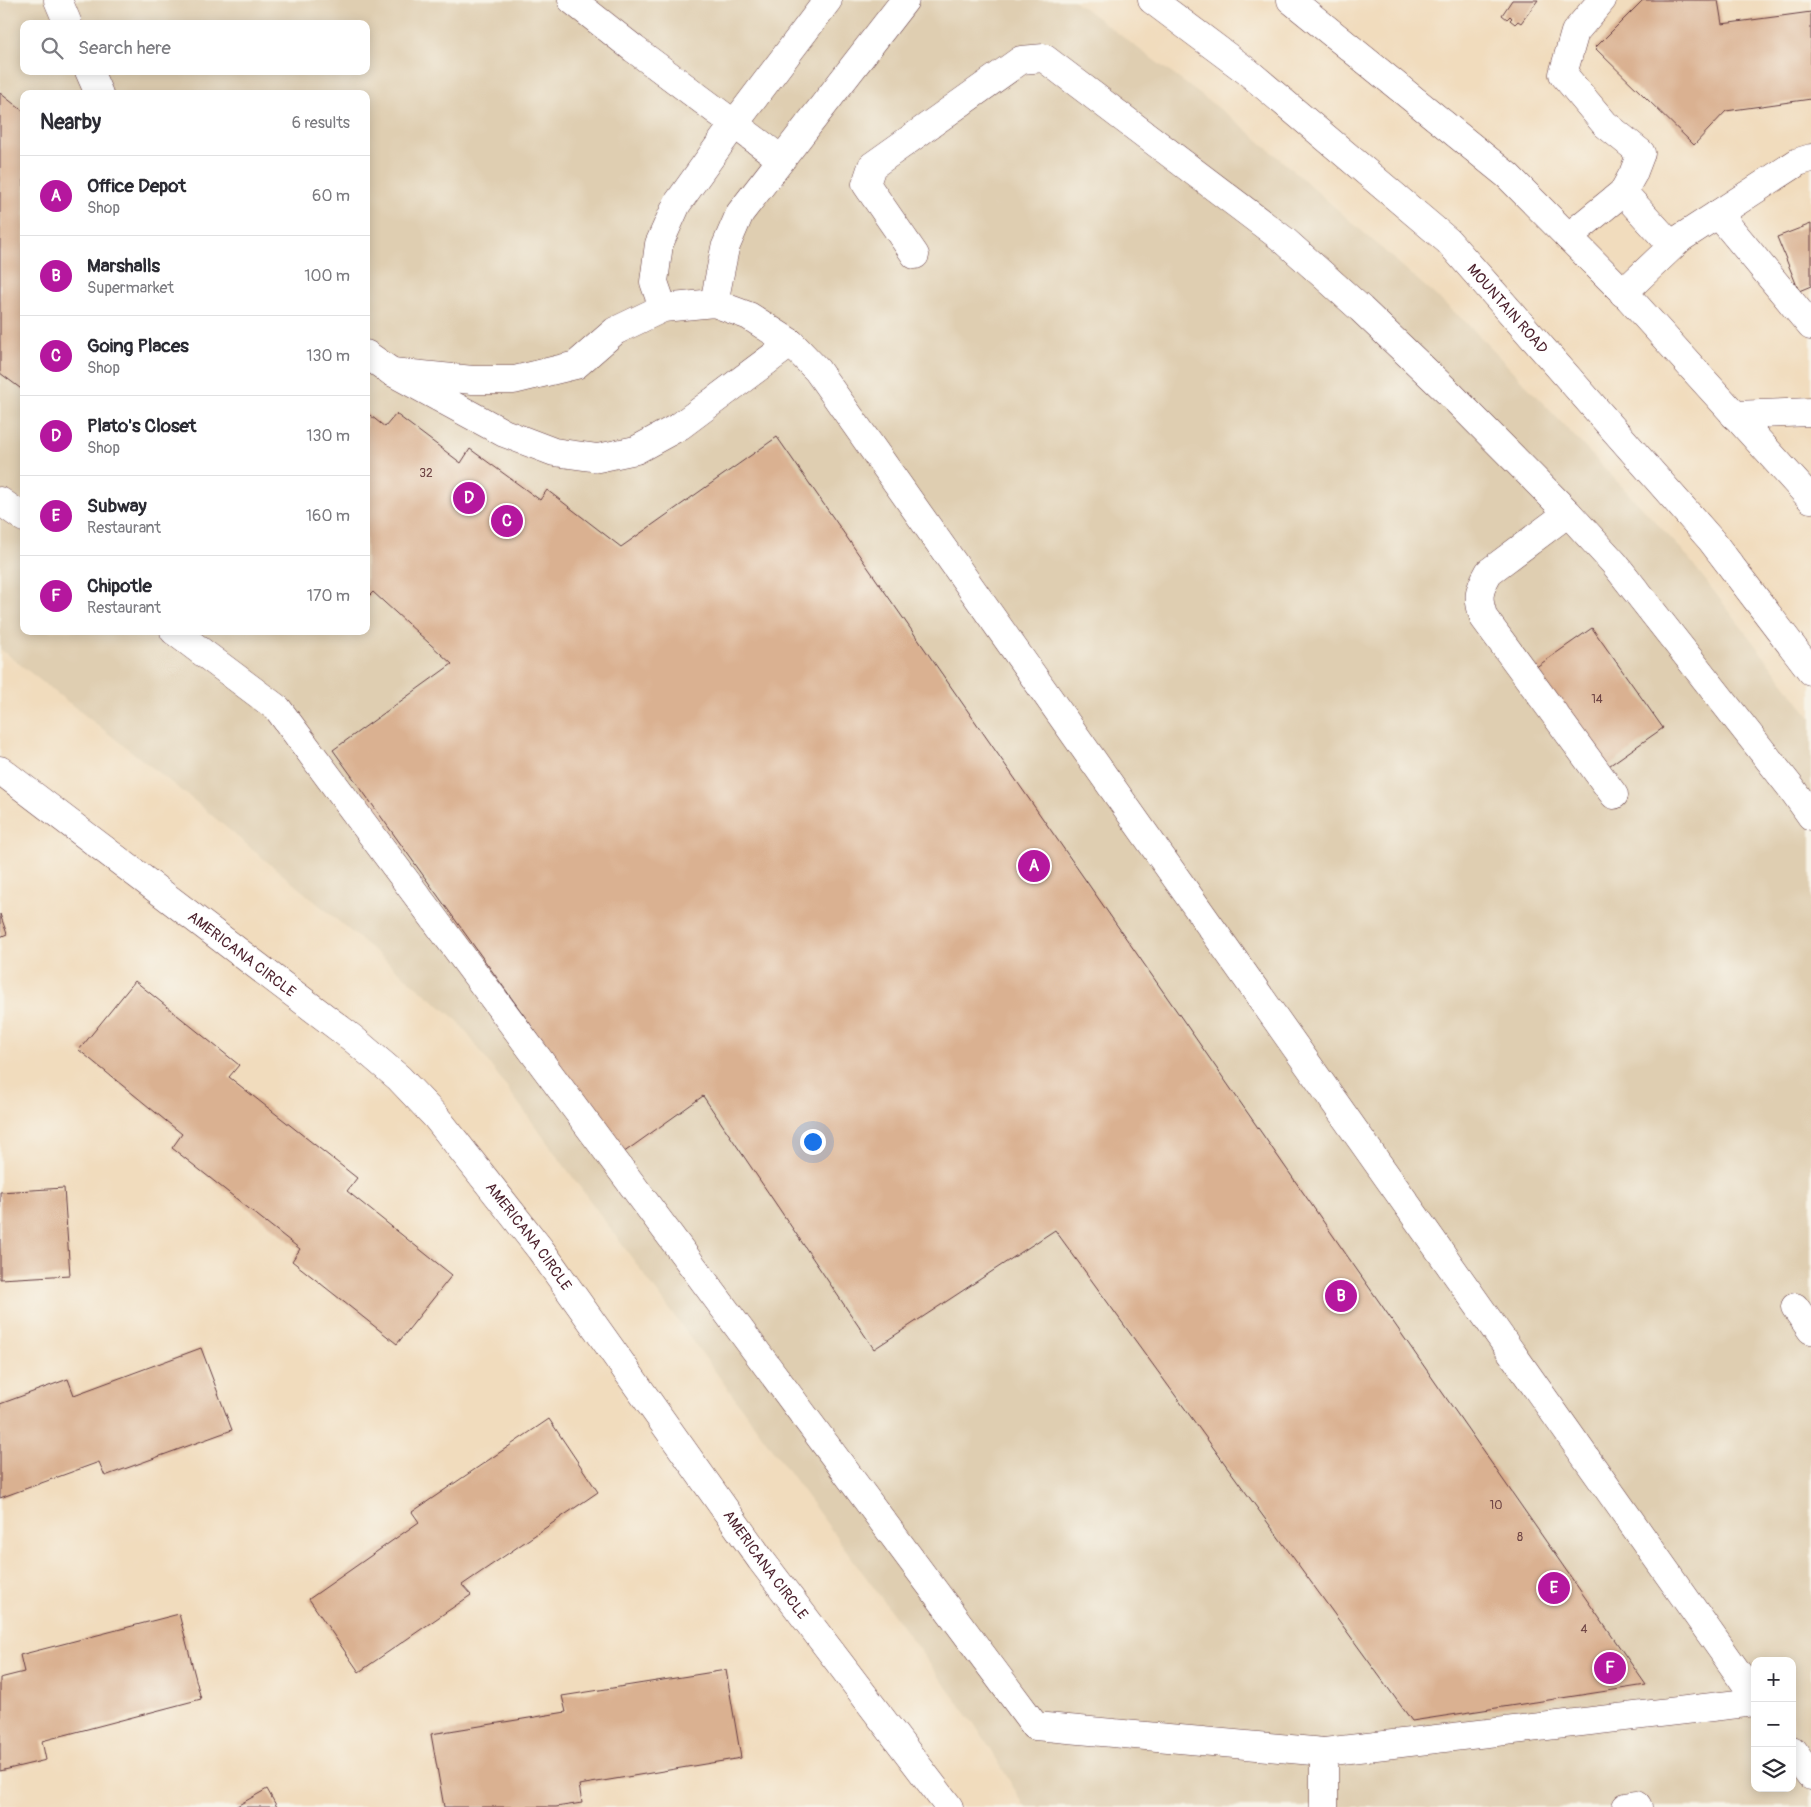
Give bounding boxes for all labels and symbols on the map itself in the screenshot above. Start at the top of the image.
street label: MOUNTAIN ROAD [1463,260,1552,358]
house number: 32 [419,466,433,481]
pin: D [453,479,485,517]
pin: C [491,502,523,540]
house number: 14 [1591,692,1603,707]
pin: A [1018,847,1050,885]
street label: AMERICANA CIRCLE [184,907,300,1002]
your location [800,1129,826,1155]
street label: AMERICANA CIRCLE [481,1179,576,1295]
pin: B [1325,1277,1357,1315]
house number: 10 [1490,1498,1502,1513]
street label: AMERICANA CIRCLE [719,1507,812,1624]
house number: 8 [1517,1530,1523,1545]
pin: E [1538,1569,1570,1607]
house number: 4 [1581,1622,1588,1637]
pin: F [1594,1649,1626,1687]

